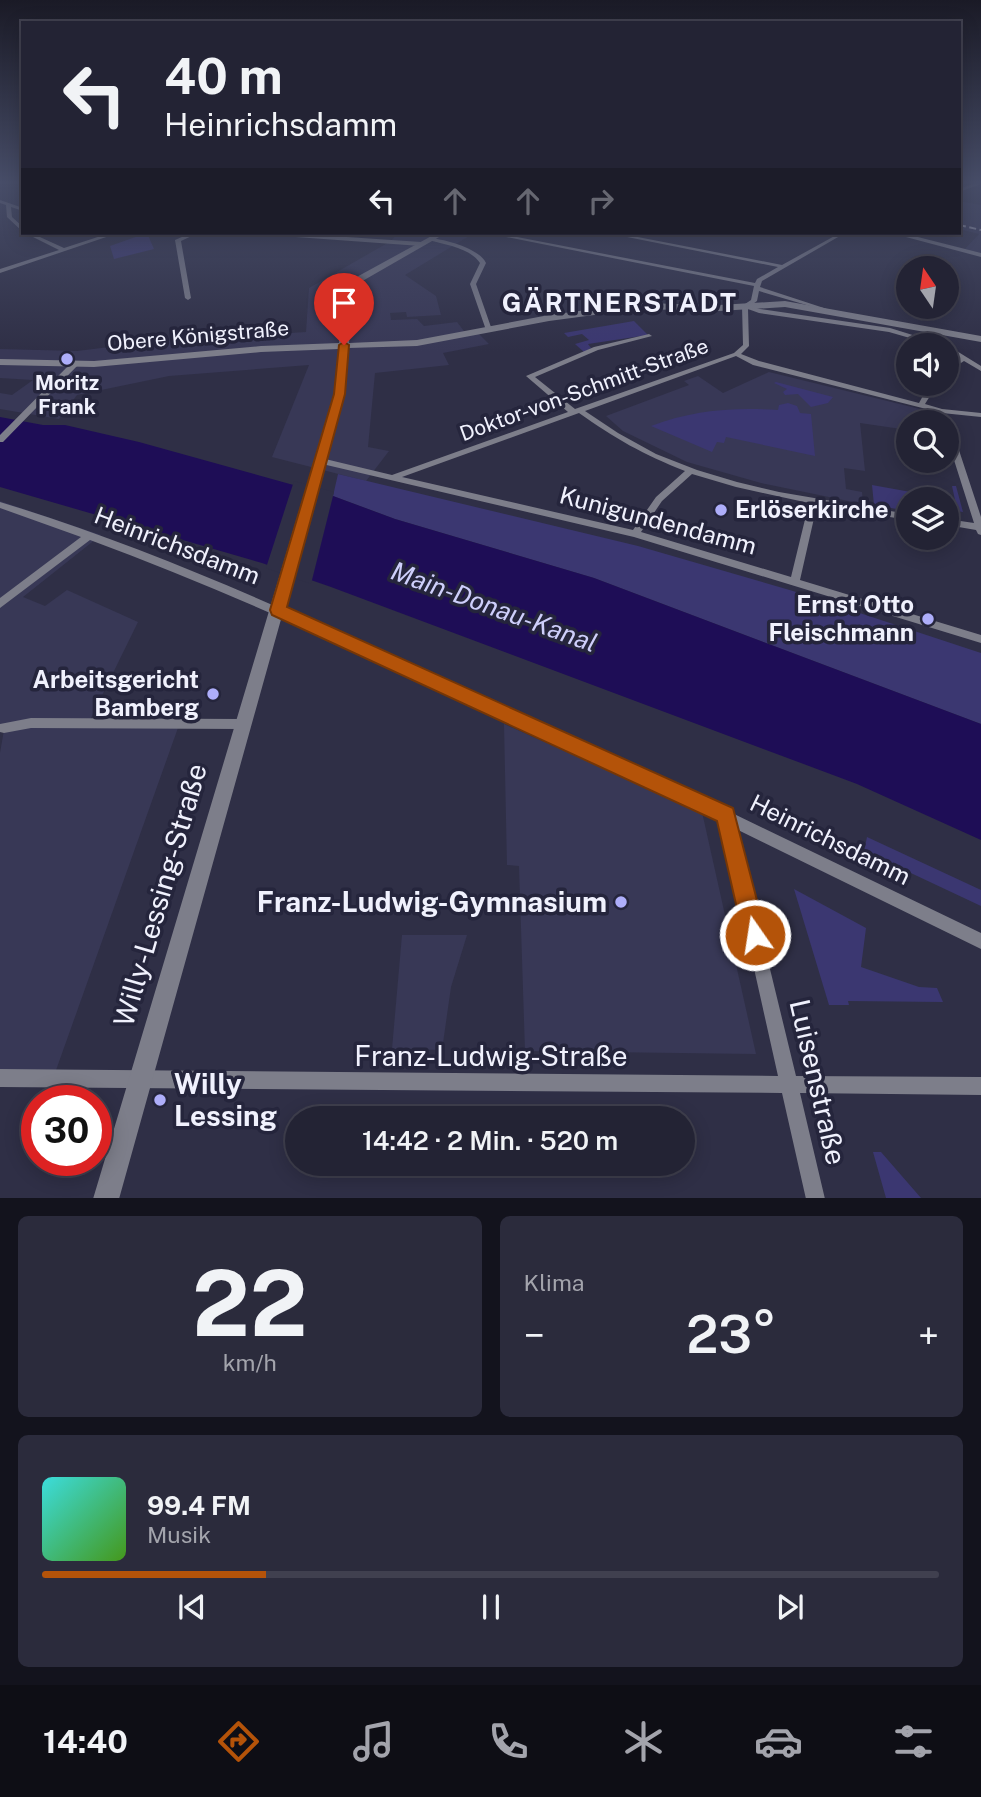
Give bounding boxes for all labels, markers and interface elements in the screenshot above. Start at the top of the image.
text: 40 m [164,47,283,105]
icon: left [49,49,140,140]
text: Heinrichsdamm [164,106,397,143]
icon: left [363,182,401,220]
icon: ahead [436,182,474,220]
icon: ahead [509,182,547,220]
icon: right [582,182,620,220]
north arrow [896,256,959,318]
map controls [896,256,959,550]
pin [314,273,374,345]
icon: arrive [325,284,363,322]
district label: GÄRTNERSTADT [502,287,738,318]
street label: Obere Königstraße [106,315,290,356]
street label: Doktor-von-Schmitt-Straße [456,333,712,446]
button: sound [896,333,959,396]
marker: Moritz Frank [59,351,75,367]
place label: Moritz Frank [35,370,99,419]
button: search [896,410,959,473]
street label: Kunigundendamm [557,480,760,560]
button: layers [896,487,959,550]
place label: Erlöserkirche [735,495,889,523]
street label: Heinrichsdamm [91,501,264,589]
marker: Erlöserkirche [713,502,729,518]
water label: Main-Donau-Kanal [387,555,601,658]
place label: Ernst Otto Fleischmann [768,590,914,646]
marker: Ernst Otto Fleischmann [920,611,936,627]
place label: Arbeitsgericht Bamberg [33,665,199,721]
marker: Arbeitsgericht Bamberg [205,686,221,702]
street label: Willy-Lessing-Straße [106,760,213,1030]
street label: Heinrichsdamm [746,788,915,890]
place label: Franz-Ludwig-Gymnasium [257,885,607,918]
marker: Franz-Ludwig-Gymnasium [613,894,629,910]
position arrow [718,898,792,972]
street label: Luisenstraße [783,996,854,1168]
street label: Franz-Ludwig-Straße [354,1039,628,1072]
place label: Willy Lessing [174,1067,277,1132]
speed limit sign: 30 [21,1085,112,1176]
marker: Willy Lessing [152,1092,168,1108]
text: 14:42 · 2 Min. · 520 m [362,1125,618,1156]
text: 22 [192,1250,308,1356]
text: Klima [524,1269,584,1296]
text: 23° [686,1304,776,1365]
text: − [524,1313,545,1358]
text: + [918,1313,939,1358]
text: km/h [223,1349,277,1376]
text: 99.4 FM [147,1490,251,1521]
text: Musik [147,1521,211,1548]
icon: previous [173,1588,211,1626]
icon: pause [472,1588,510,1626]
icon: next [771,1588,809,1626]
icon: directions [214,1717,263,1766]
icon: music [349,1717,398,1766]
icon: phone [484,1717,533,1766]
icon: climate [619,1717,668,1766]
icon: car [754,1717,803,1766]
icon: filters [889,1717,938,1766]
text: 14:40 [43,1723,128,1760]

